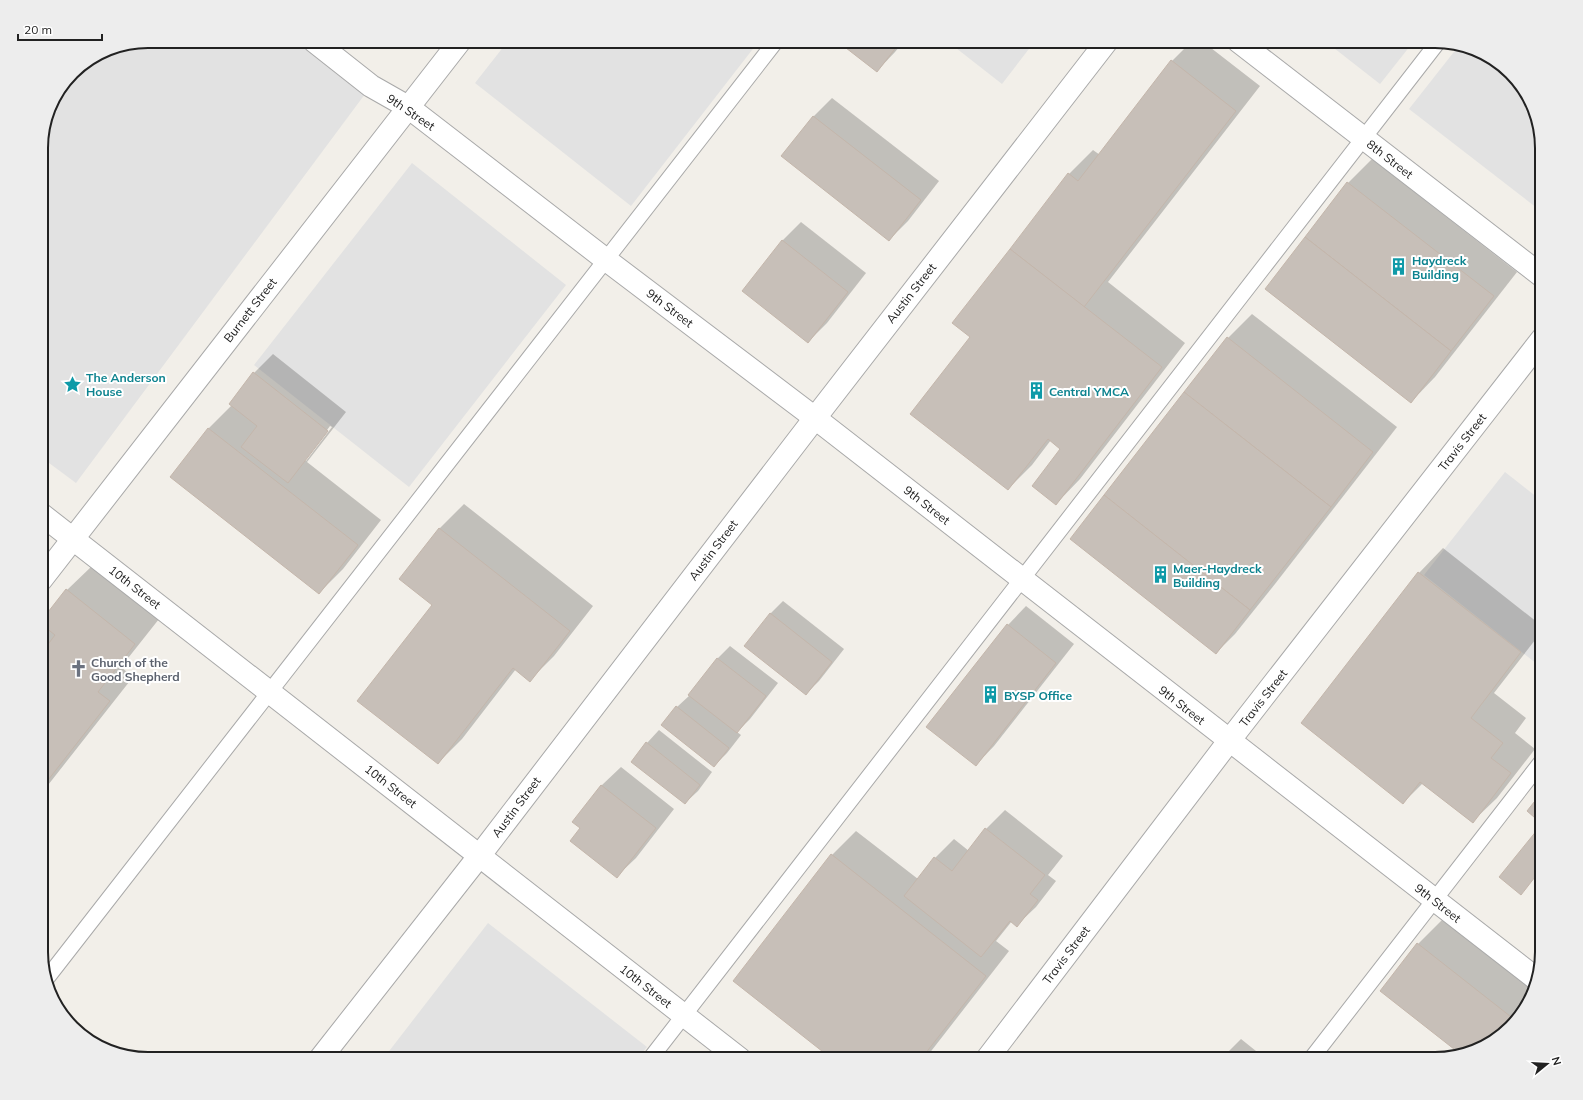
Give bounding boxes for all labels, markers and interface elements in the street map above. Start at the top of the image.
scale bar [18,16,102,42]
text: 20 m [24,22,52,37]
street label: 9th Street [384,90,438,134]
street label: 8th Street [1364,136,1416,182]
place label: Haydreck Building [1412,253,1467,282]
building icon: Haydreck Building [1389,257,1409,277]
street label: Austin Street [883,260,939,326]
street label: Burnett Street [220,275,280,345]
street label: 9th Street [644,286,696,330]
place label: The Anderson House [86,370,166,399]
place icon: The Anderson House [63,374,83,394]
building icon: Central YMCA [1026,381,1046,401]
place label: Central YMCA [1049,384,1129,399]
street label: Travis Street [1435,410,1489,474]
street label: 9th Street [901,482,953,528]
street label: Austin Street [685,517,741,583]
place label: Maer-Haydreck Building [1173,561,1262,590]
street label: 10th Street [106,562,164,612]
building icon: Maer-Haydreck Building [1150,565,1170,585]
place label: Church of the Good Shepherd [91,655,180,684]
church icon: Church of the Good Shepherd [68,659,88,679]
street label: Travis Street [1236,666,1290,730]
street label: 9th Street [1156,682,1208,728]
building icon: BYSP Office [981,685,1001,705]
place label: BYSP Office [1004,688,1072,703]
street label: 10th Street [362,761,420,811]
street label: Austin Street [488,774,544,840]
street label: 9th Street [1412,880,1464,926]
street label: Travis Street [1039,923,1093,987]
street label: 10th Street [617,961,675,1011]
north arrow [1527,1044,1567,1084]
text: N [1549,1055,1564,1067]

